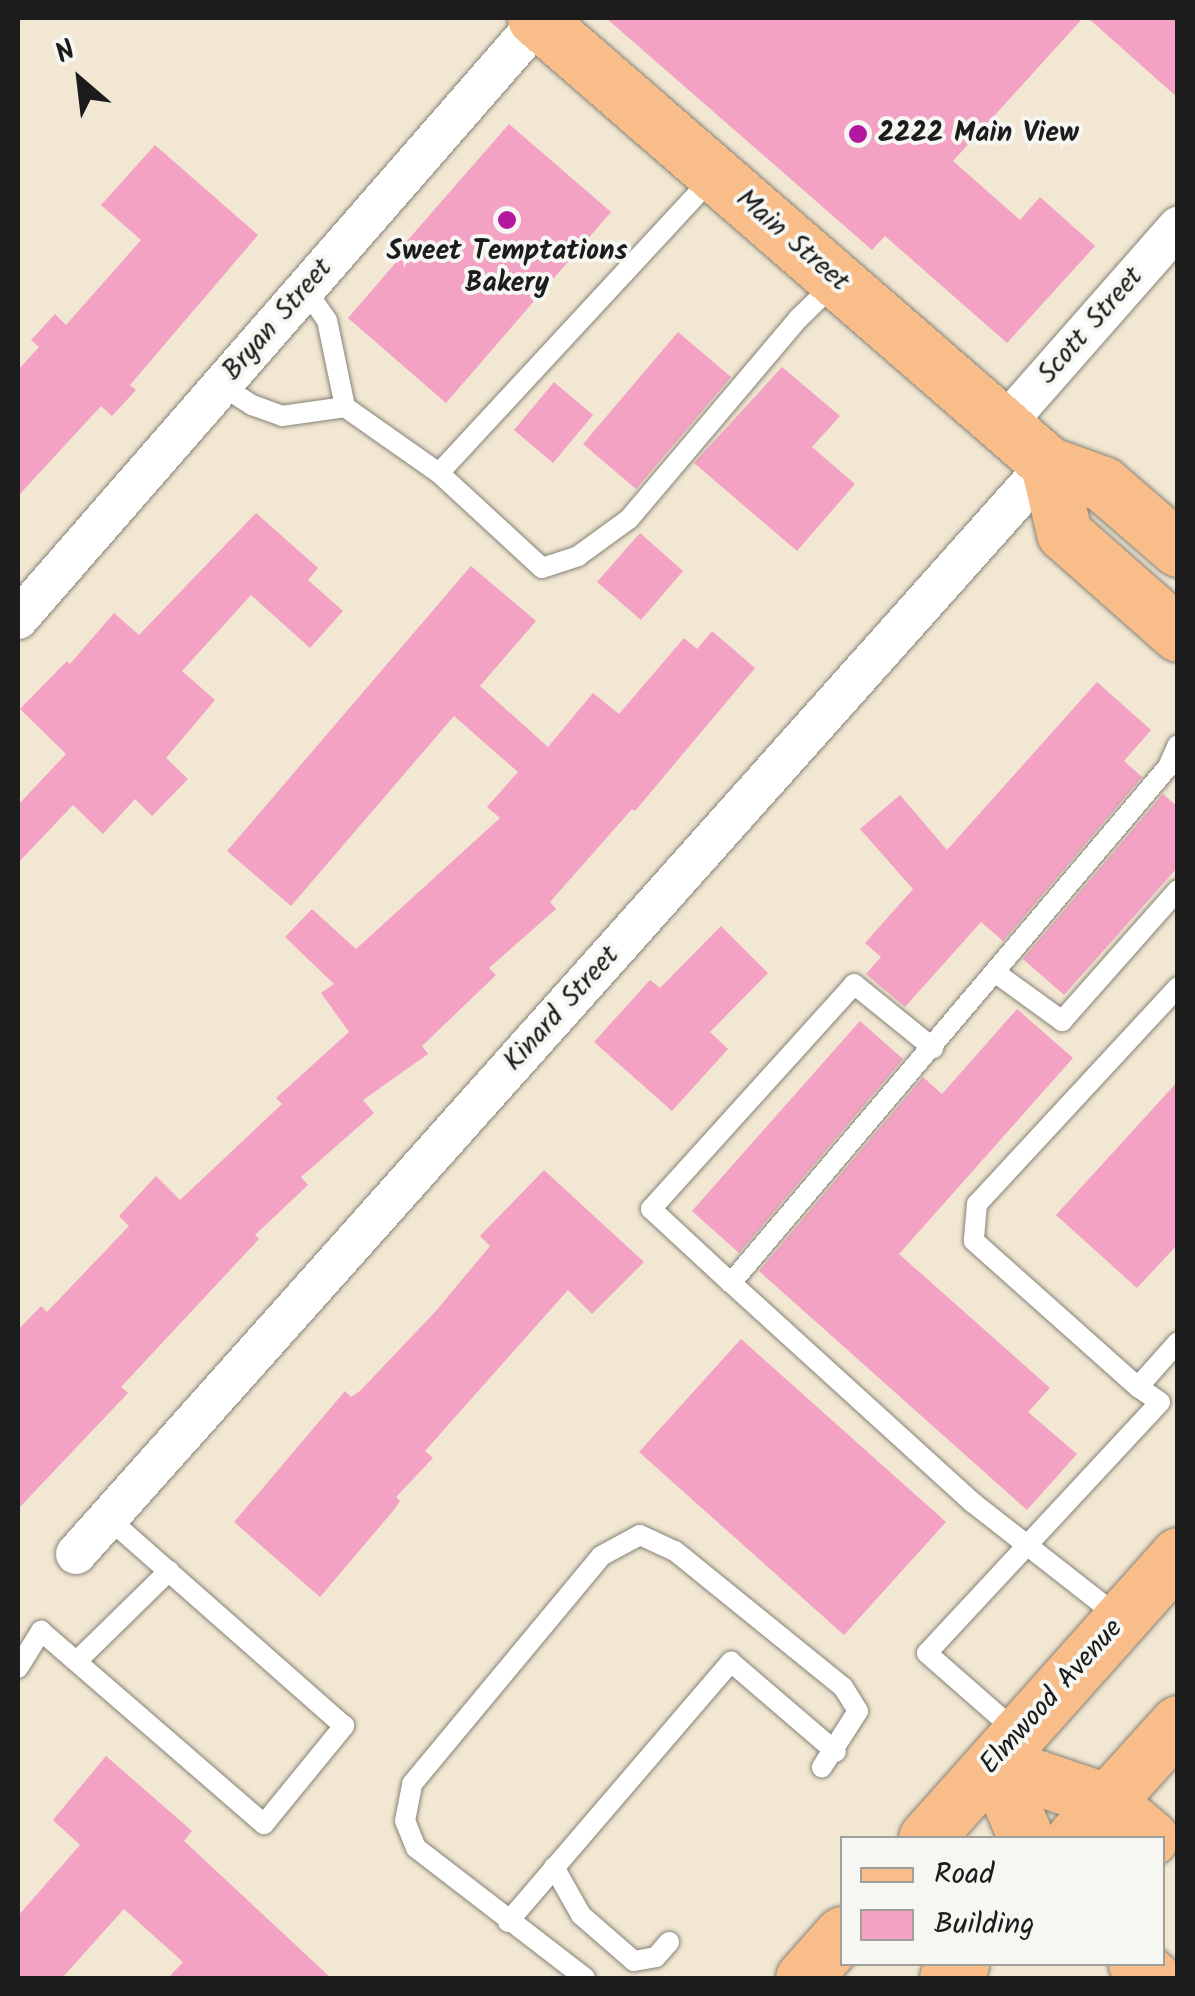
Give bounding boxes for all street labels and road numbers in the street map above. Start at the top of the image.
street label: Main Street [729,183,855,299]
street label: Bryan Street [216,252,340,388]
street label: Scott Street [1031,261,1151,391]
street label: Kinard Street [497,940,627,1078]
street label: Elmwood Avenue [973,1612,1131,1782]

